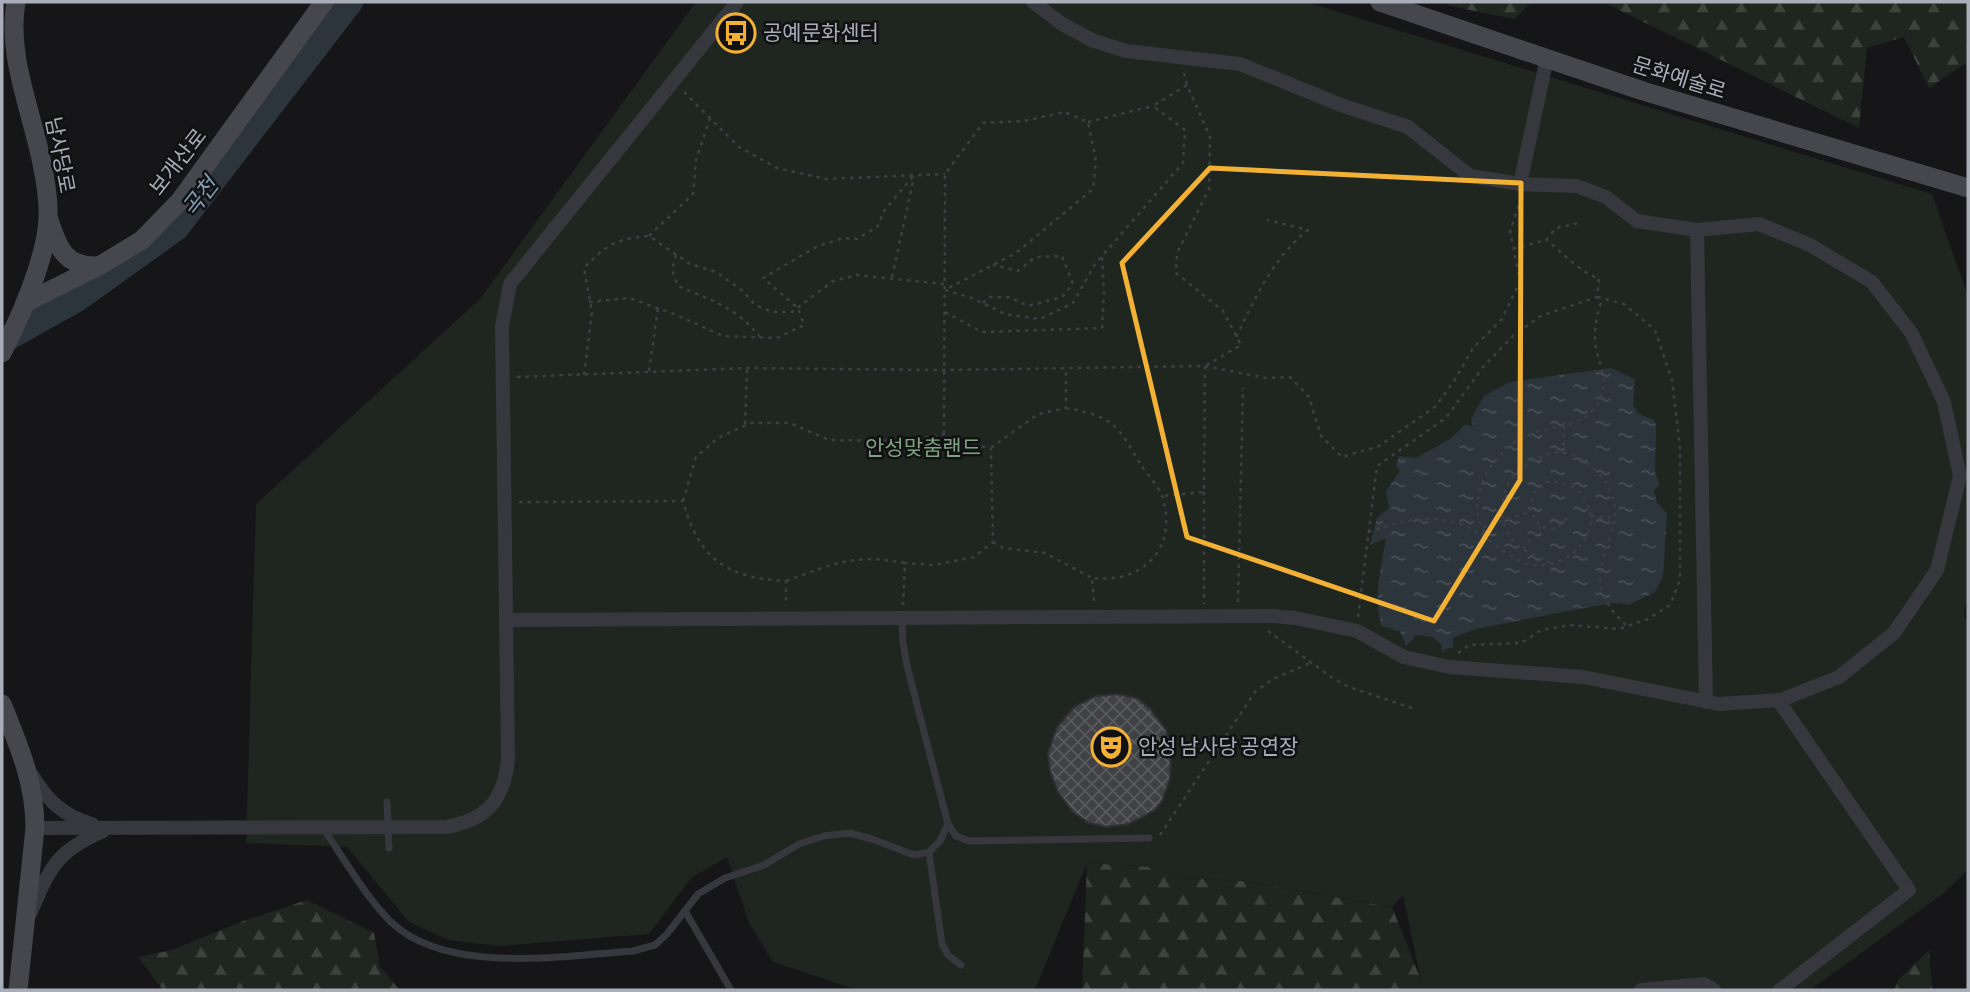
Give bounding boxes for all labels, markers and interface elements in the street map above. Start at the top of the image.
bus stop icon: 공예문화센터 [715,12,757,54]
place label: 공예문화센터 [763,20,879,44]
street label: 문화예술로 [1630,51,1729,103]
street label: 남사당로 [42,115,80,195]
street label: 보개산로 [144,124,210,199]
water label: 곡천 [177,170,225,222]
park label: 안성맞춤랜드 [865,435,981,459]
theatre icon: 안성 남사당 공연장 [1090,726,1132,768]
place label: 안성 남사당 공연장 [1138,734,1298,758]

